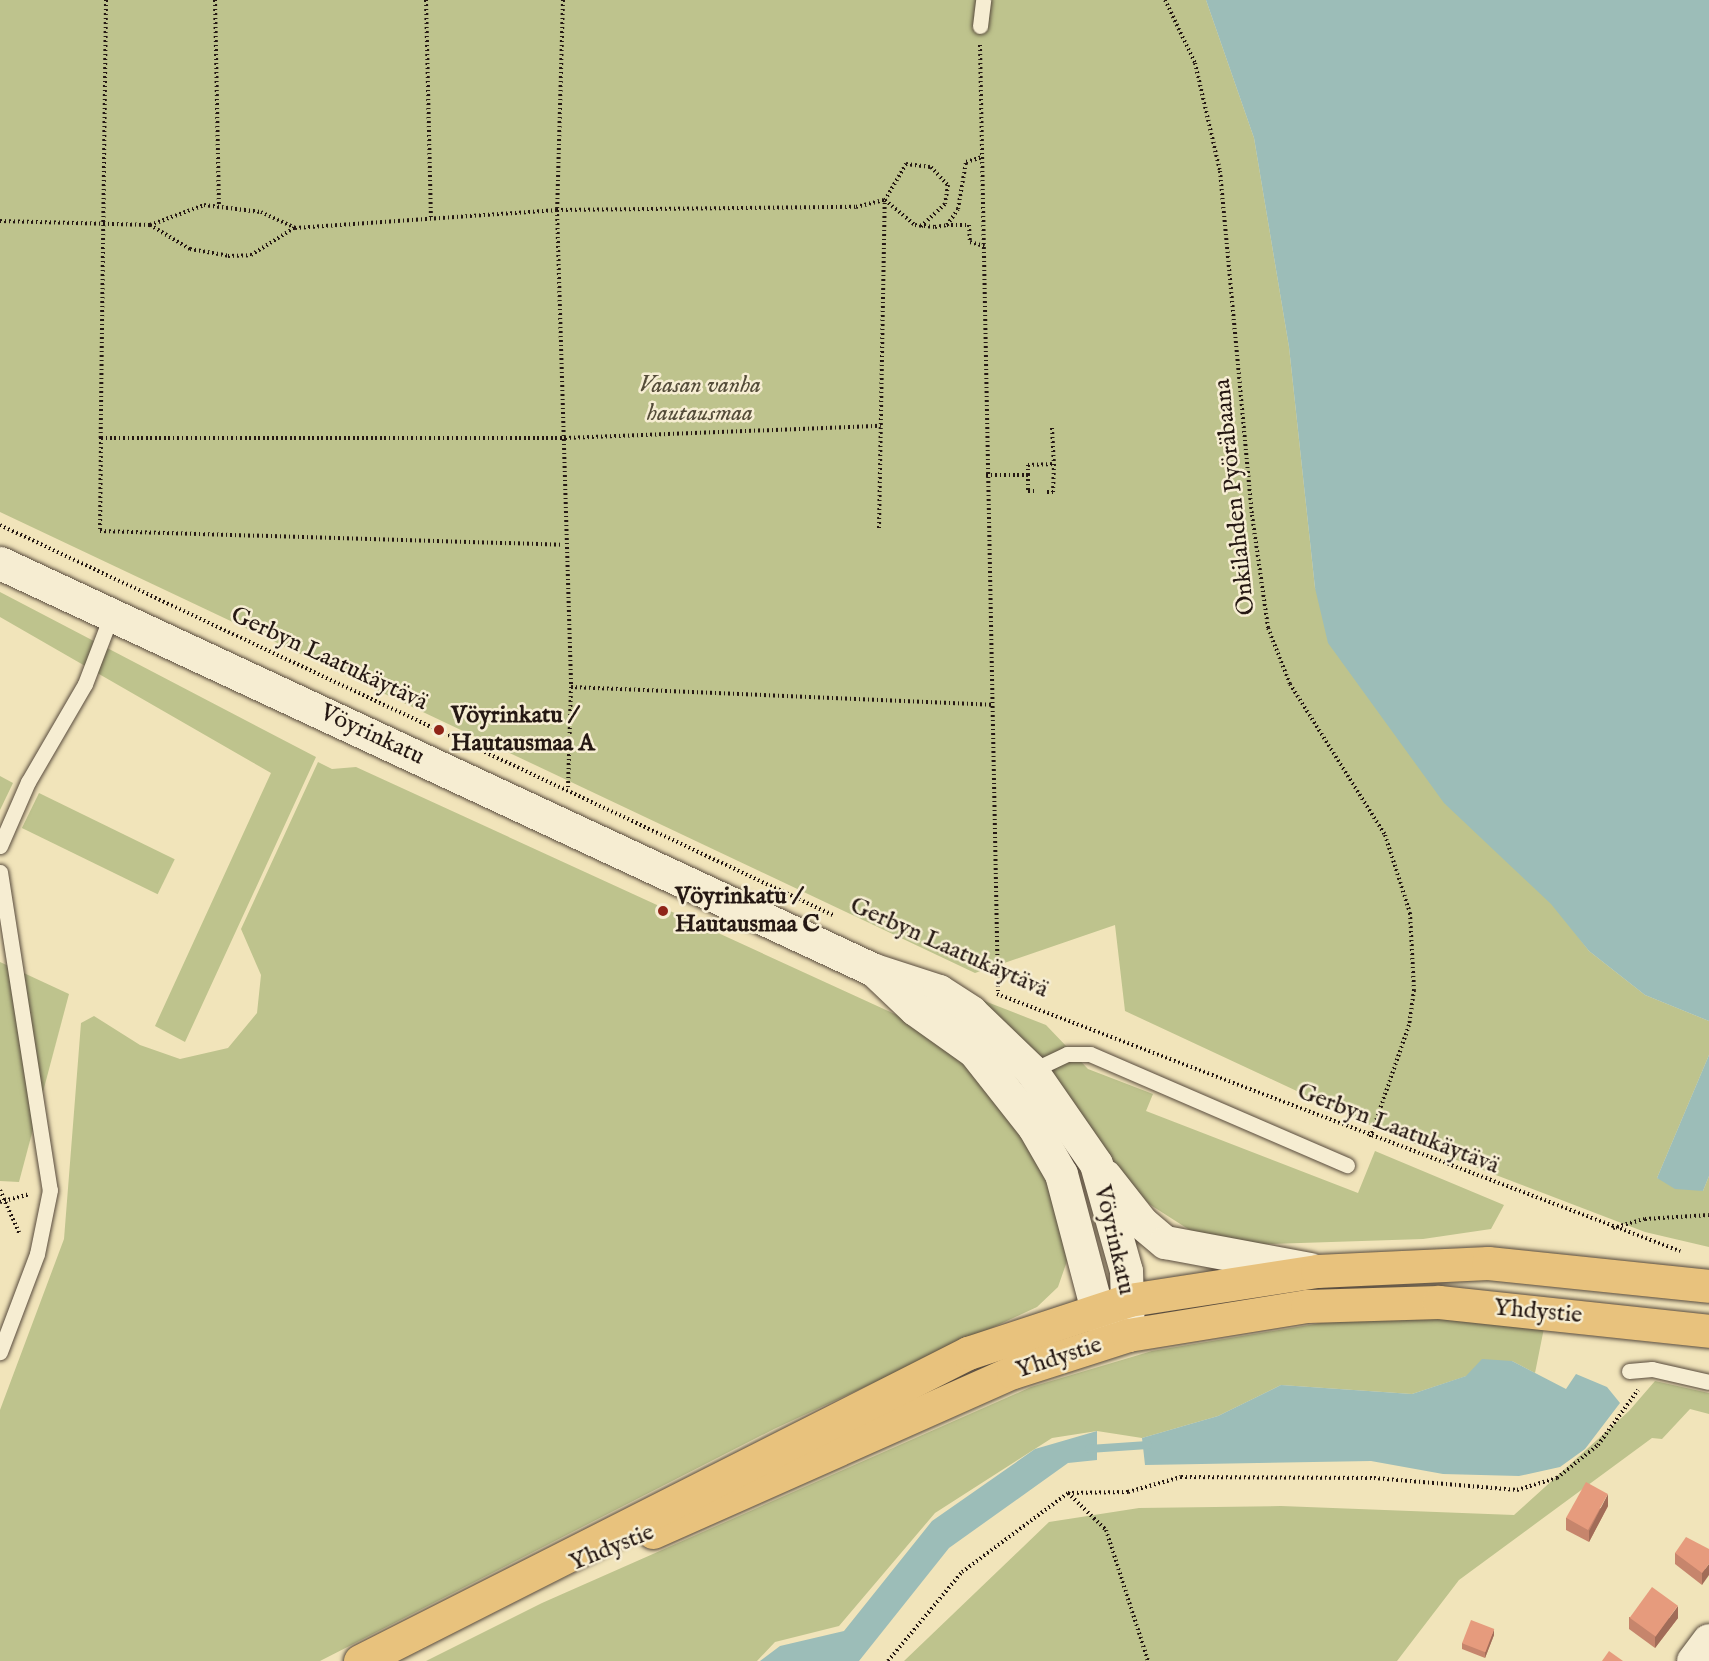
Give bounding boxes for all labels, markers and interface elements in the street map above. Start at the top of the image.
park label: Vaasan vanha hautausmaa [639,372,761,428]
street label: Onkilahden Pyöräbaana [1208,377,1262,617]
street label: Gerbyn Laatukäytävä [226,601,432,717]
street label: Vöyrinkatu [315,698,429,772]
place label: Vöyrinkatu / Hautausmaa A [451,702,595,758]
marker: Vöyrinkatu / Hautausmaa A [432,723,446,737]
place label: Vöyrinkatu / Hautausmaa C [675,883,820,939]
street label: Gerbyn Laatukäytävä [845,891,1053,1005]
marker: Vöyrinkatu / Hautausmaa C [656,904,670,918]
street label: Gerbyn Laatukäytävä [1293,1077,1503,1181]
street label: Vöyrinkatu [1087,1182,1141,1298]
street label: Yhdystie [1493,1294,1583,1330]
street label: Yhdystie [1012,1331,1106,1385]
street label: Yhdystie [566,1518,658,1578]

